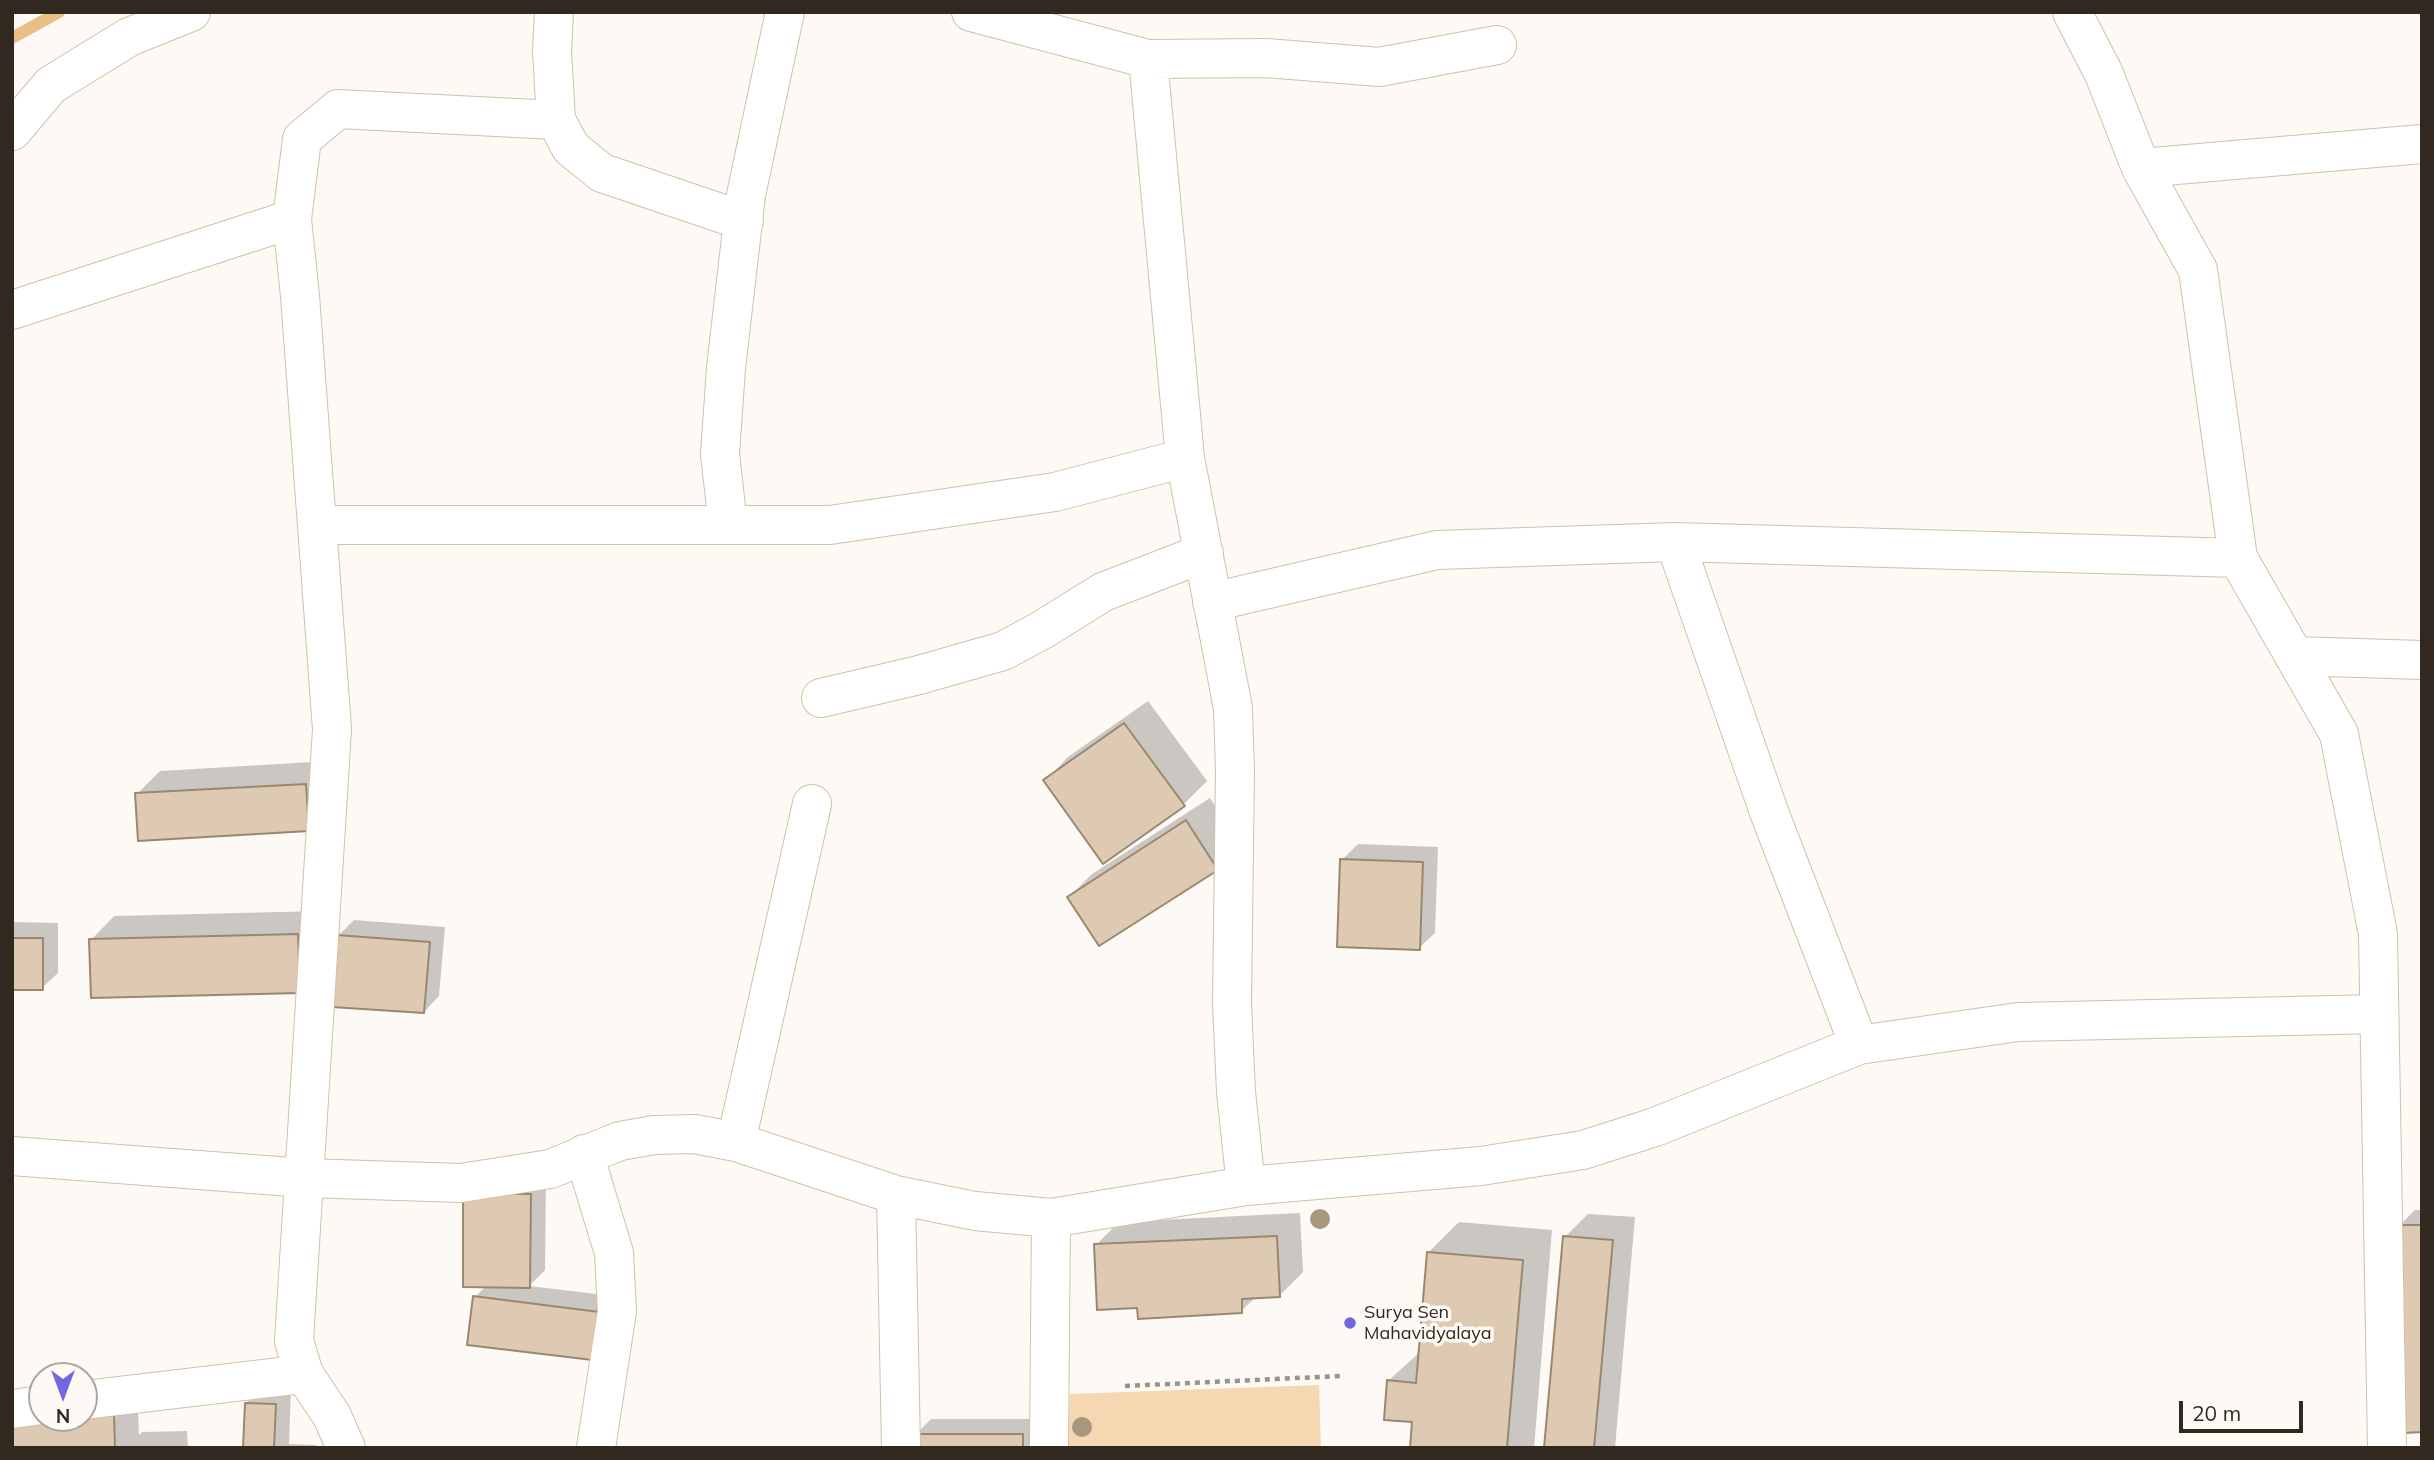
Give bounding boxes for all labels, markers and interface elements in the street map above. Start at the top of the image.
place label: Surya Sen Mahavidyalaya [1364,1302,1491,1344]
marker: Surya Sen Mahavidyalaya [1342,1315,1358,1331]
north arrow [28,1362,98,1432]
scale bar [2182,1386,2306,1430]
text: 20 m [2192,1400,2241,1426]
text: N [56,1404,70,1428]

